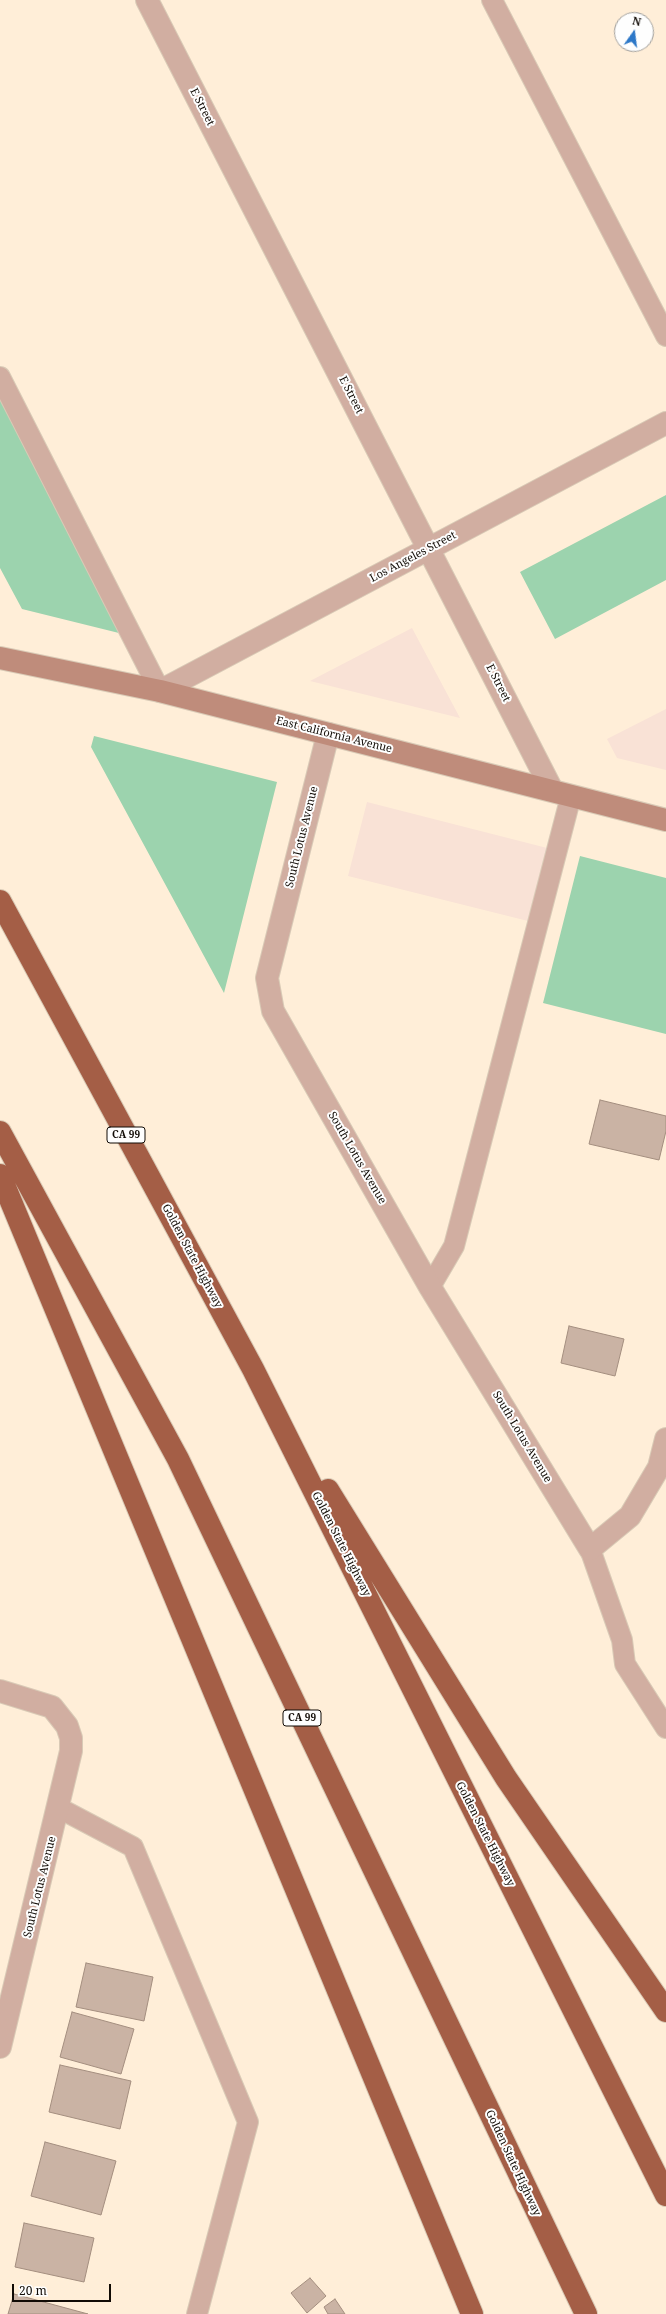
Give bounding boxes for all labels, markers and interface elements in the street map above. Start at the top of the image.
north arrow [614,12,654,52]
text: N [631,13,643,29]
street label: E Street [187,86,217,128]
street label: E Street [336,374,366,416]
street label: Los Angeles Street [368,529,458,585]
street label: E Street [483,662,513,704]
street label: East California Avenue [275,714,393,756]
street label: South Lotus Avenue [283,785,321,889]
street label: South Lotus Avenue [325,1110,389,1206]
road number: CA 99 [107,1127,145,1143]
street label: Golden State Highway [159,1202,225,1310]
street label: South Lotus Avenue [490,1389,554,1485]
street label: Golden State Highway [309,1489,373,1599]
road number: CA 99 [283,1710,321,1726]
street label: Golden State Highway [453,1779,517,1889]
street label: South Lotus Avenue [21,1835,59,1939]
street label: Golden State Highway [483,2108,543,2218]
scale bar [14,2276,113,2302]
text: 20 m [19,2282,47,2299]

